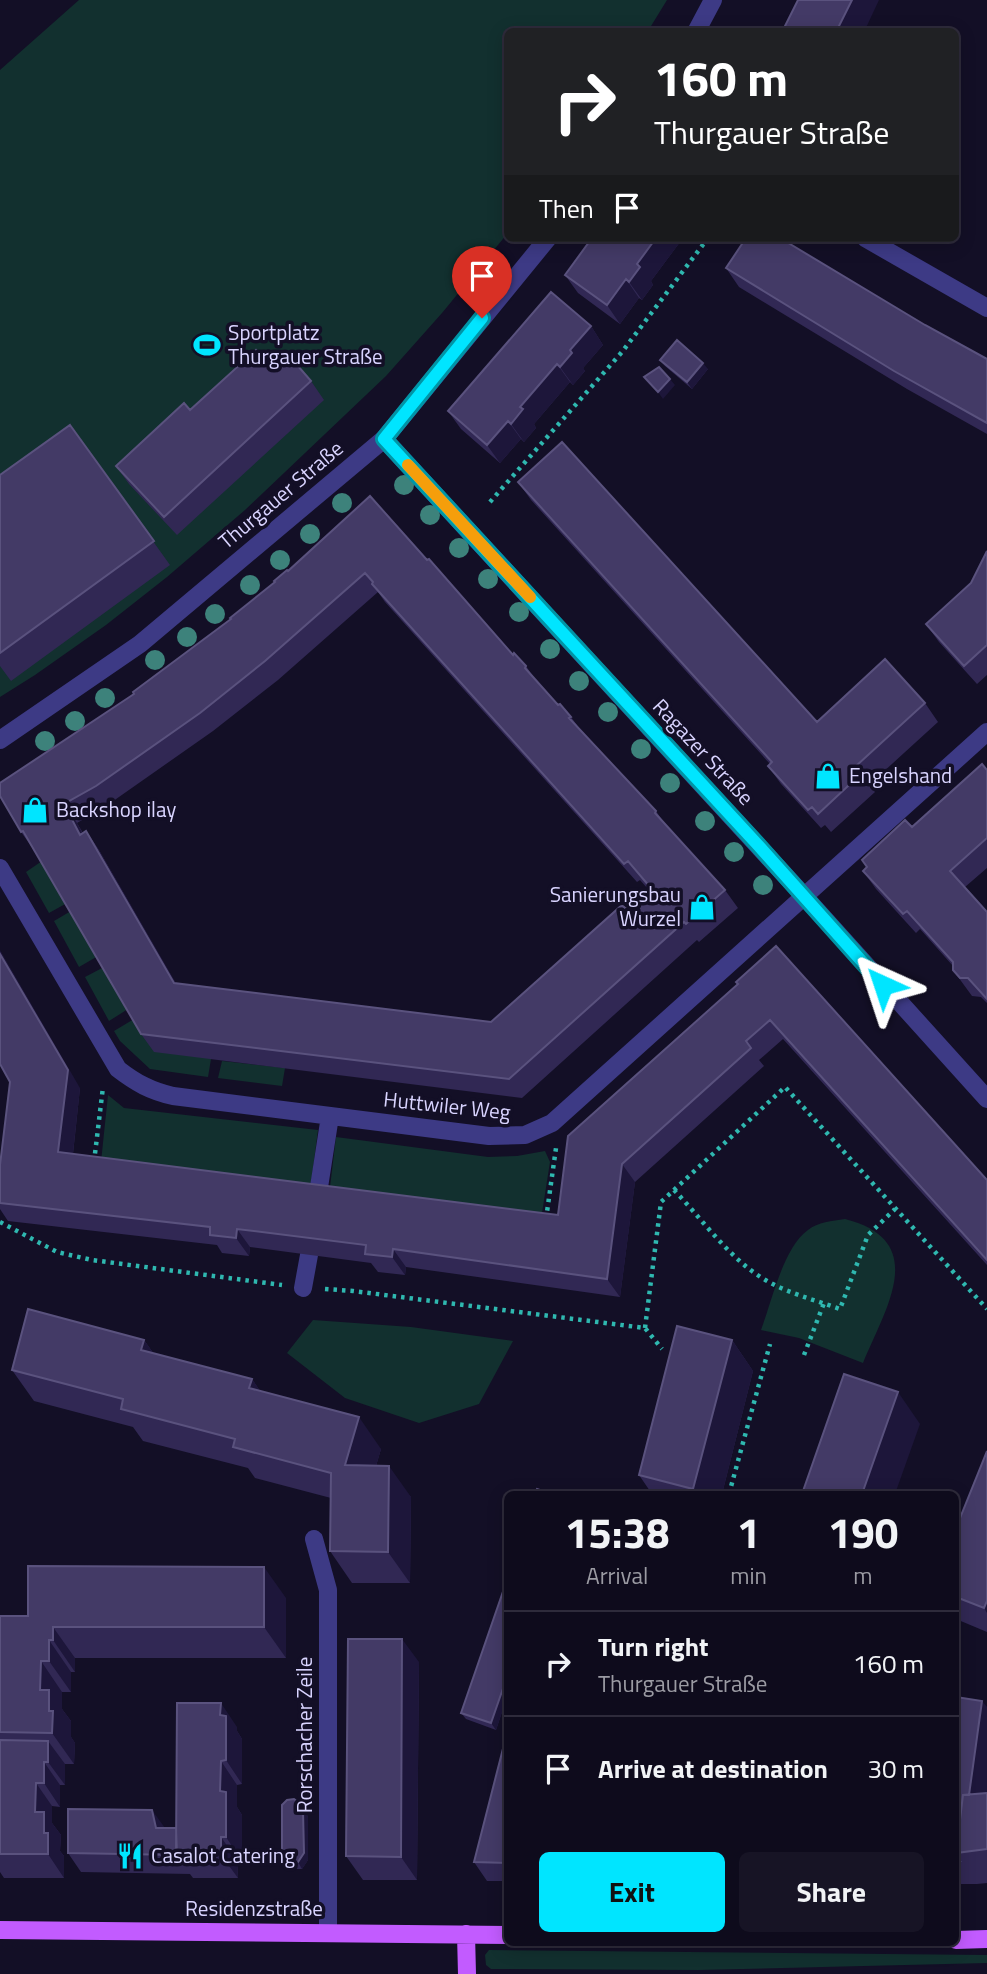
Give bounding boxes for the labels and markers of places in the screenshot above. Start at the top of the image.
pin [452,246,512,318]
place label: Sportplatz Thurgauer Straße [228,316,383,372]
sports icon: Sportplatz Thurgauer Straße [192,330,222,360]
place label: Engelshand [849,759,952,791]
shop icon: Engelshand [813,761,843,791]
place label: Backshop ilay [56,793,177,825]
shop icon: Backshop ilay [20,795,50,825]
place label: Sanierungsbau Wurzel [550,878,681,934]
shop icon: Sanierungsbau Wurzel [687,892,717,922]
place label: Casalot Catering [151,1839,295,1871]
restaurant icon: Casalot Catering [115,1841,145,1871]

